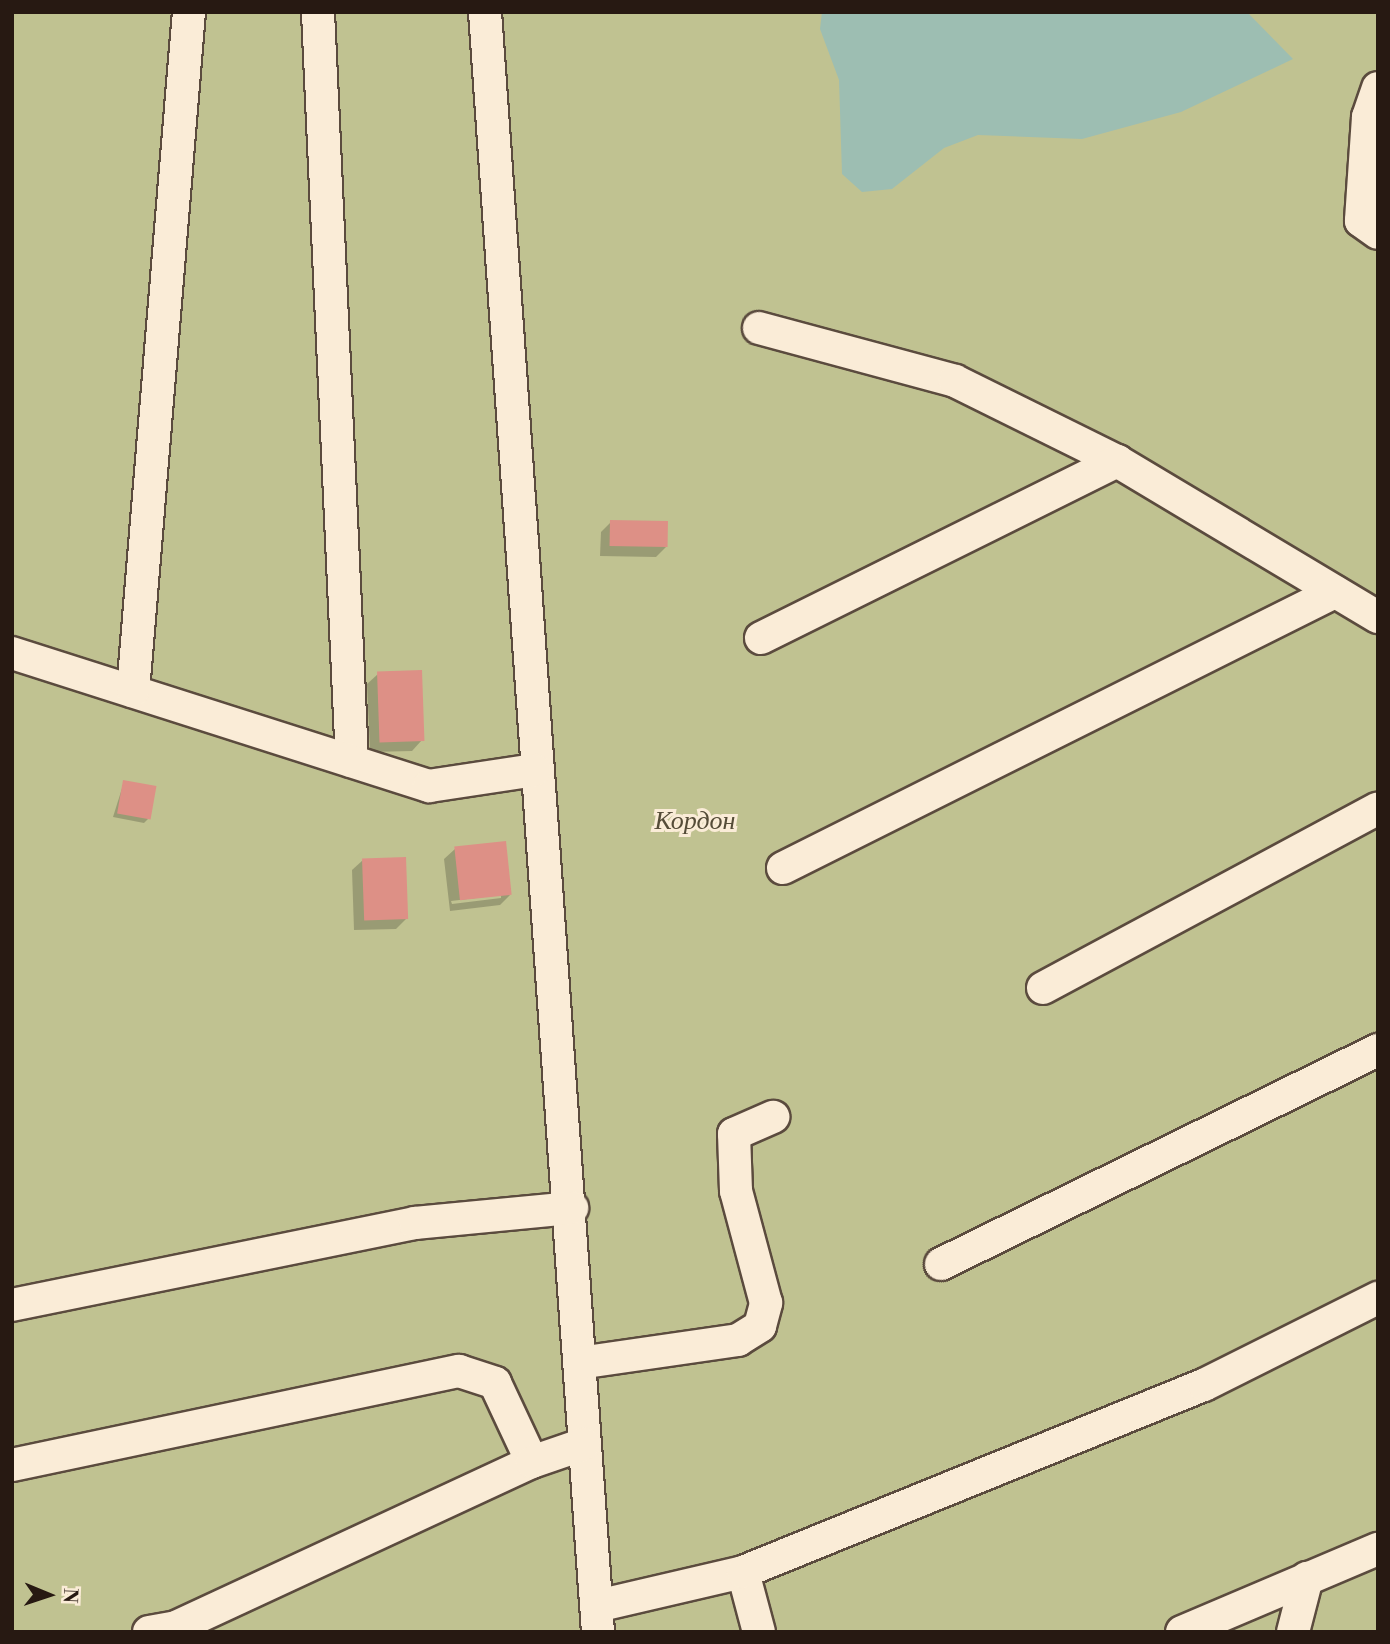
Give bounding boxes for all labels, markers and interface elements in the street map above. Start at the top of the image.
park label: Кордон [655,806,735,838]
north arrow [14,1560,84,1630]
text: N [58,1588,82,1604]

